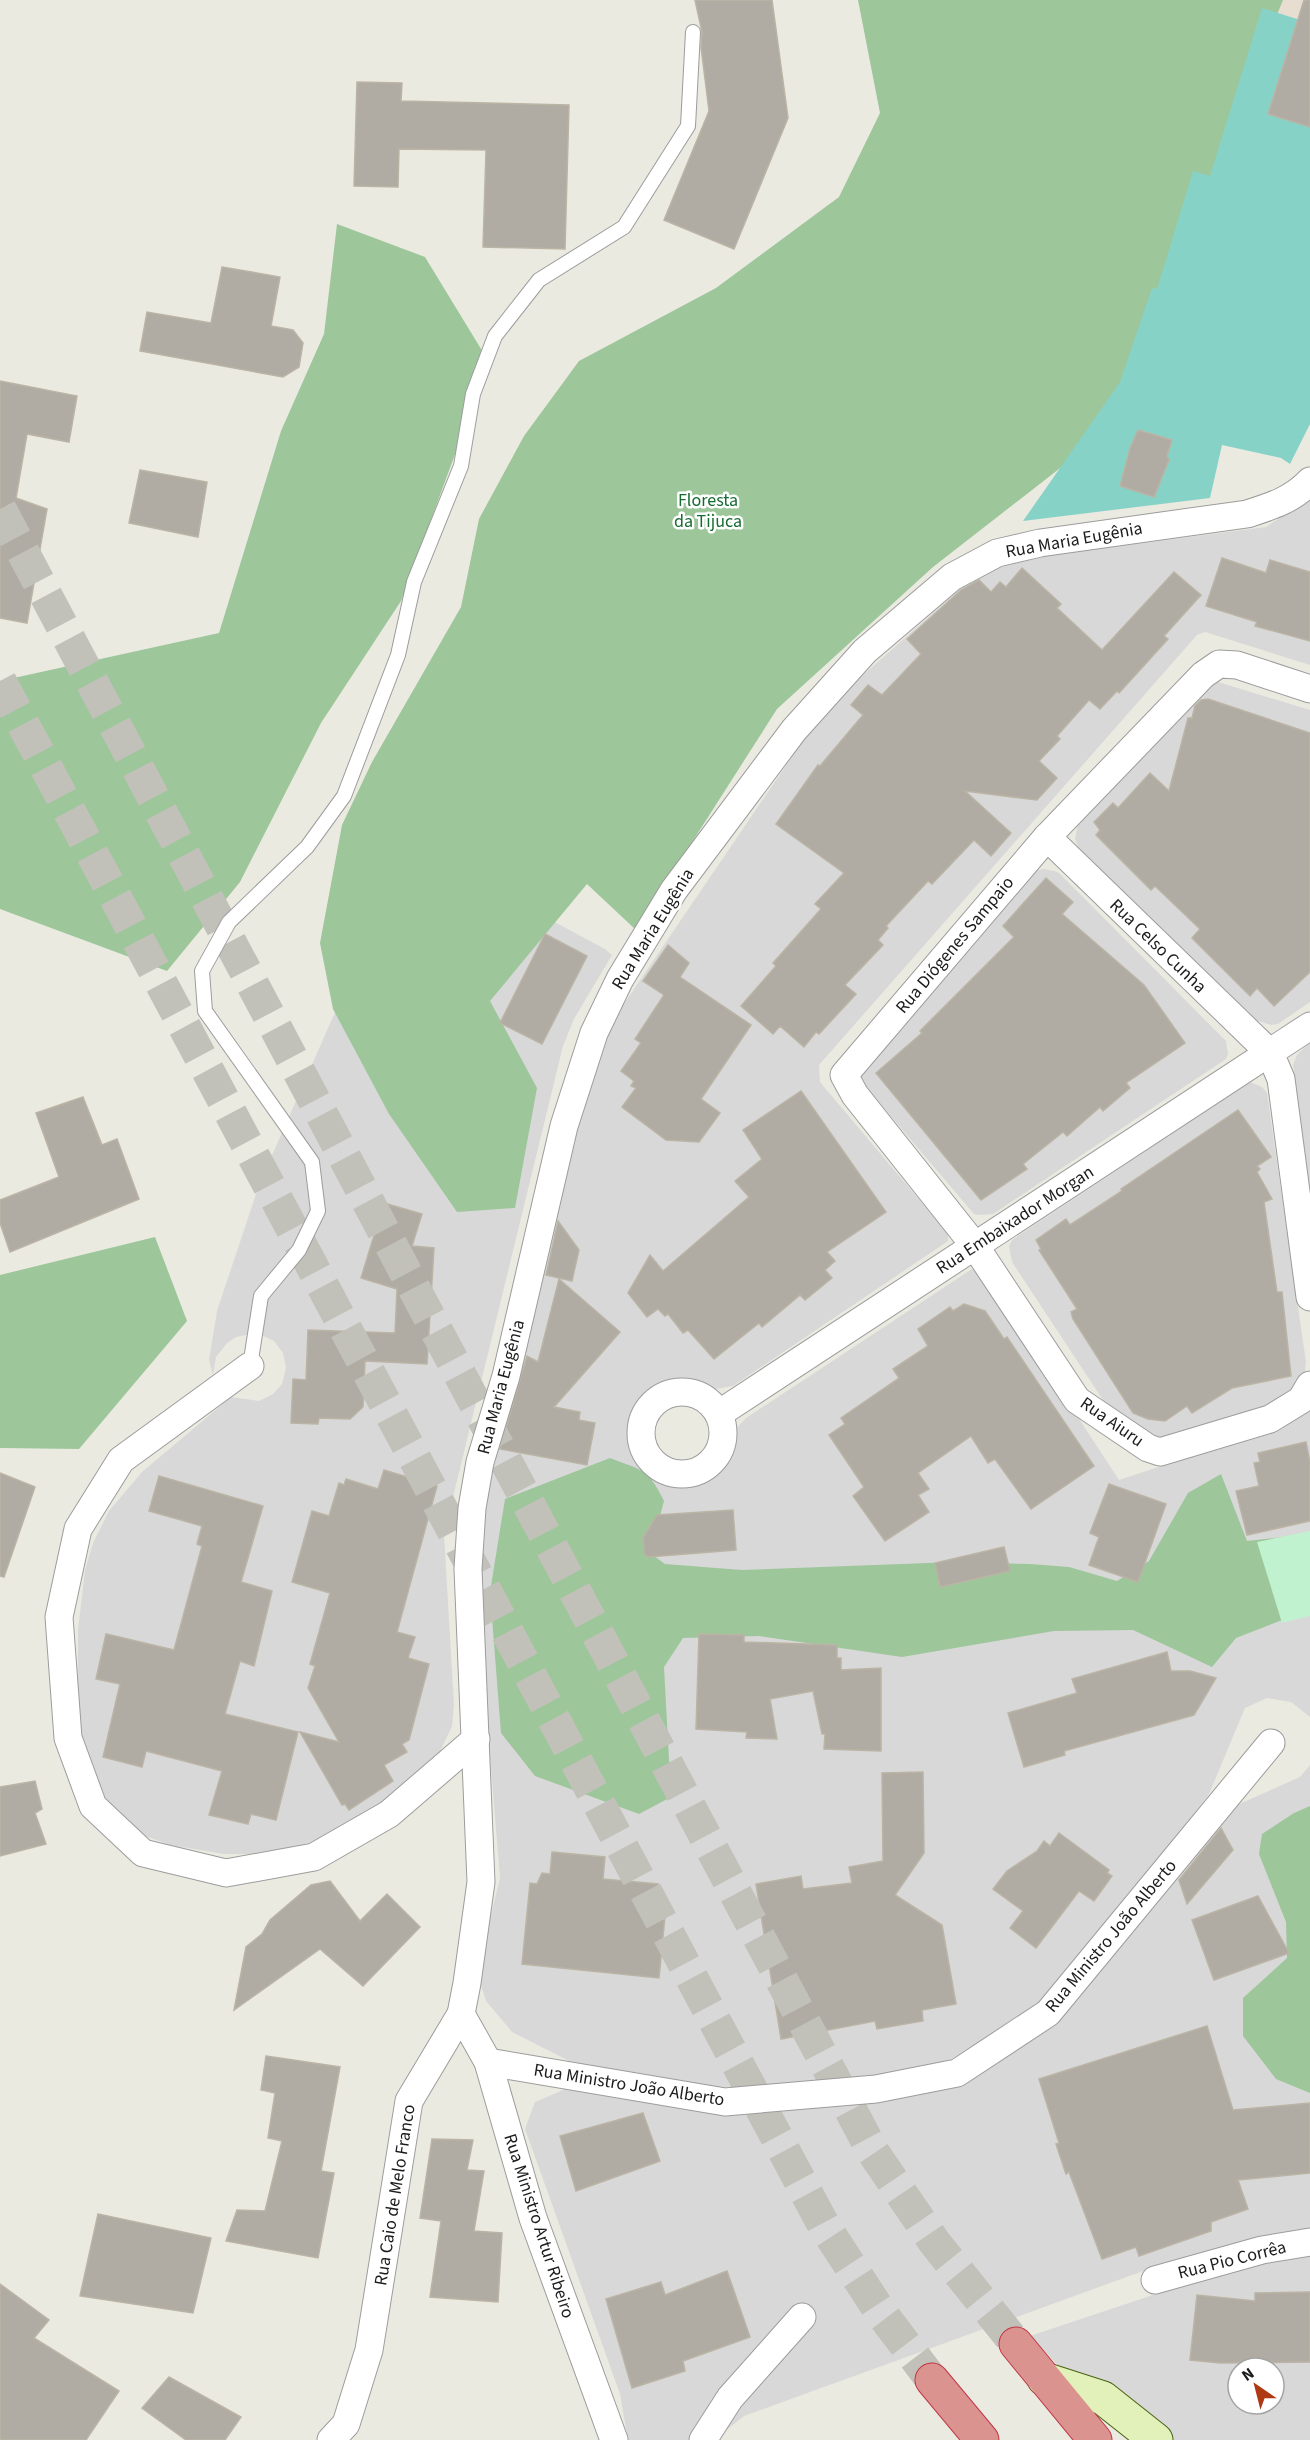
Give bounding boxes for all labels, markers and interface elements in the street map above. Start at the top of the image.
park label: Floresta da Tijuca [674,488,742,534]
street label: Rua Maria Eugênia [1004,516,1144,564]
street label: Rua Maria Eugênia [606,864,700,994]
street label: Rua Diógenes Sampaio [890,871,1020,1019]
street label: Rua Celso Cunha [1104,893,1212,999]
street label: Rua Embaixador Morgan [931,1160,1099,1280]
street label: Rua Maria Eugênia [471,1317,531,1457]
street label: Rua Aiuru [1075,1391,1149,1453]
street label: Rua Ministro João Alberto [1039,1854,1183,2018]
street label: Rua Ministro João Alberto [532,2058,726,2112]
street label: Rua Caio de Melo Franco [368,2103,422,2287]
street label: Rua Ministro Artur Ribeiro [497,2130,581,2322]
street label: Rua Pio Corrêa [1175,2234,1289,2286]
north arrow [1226,2356,1286,2416]
text: N [1237,2362,1259,2387]

